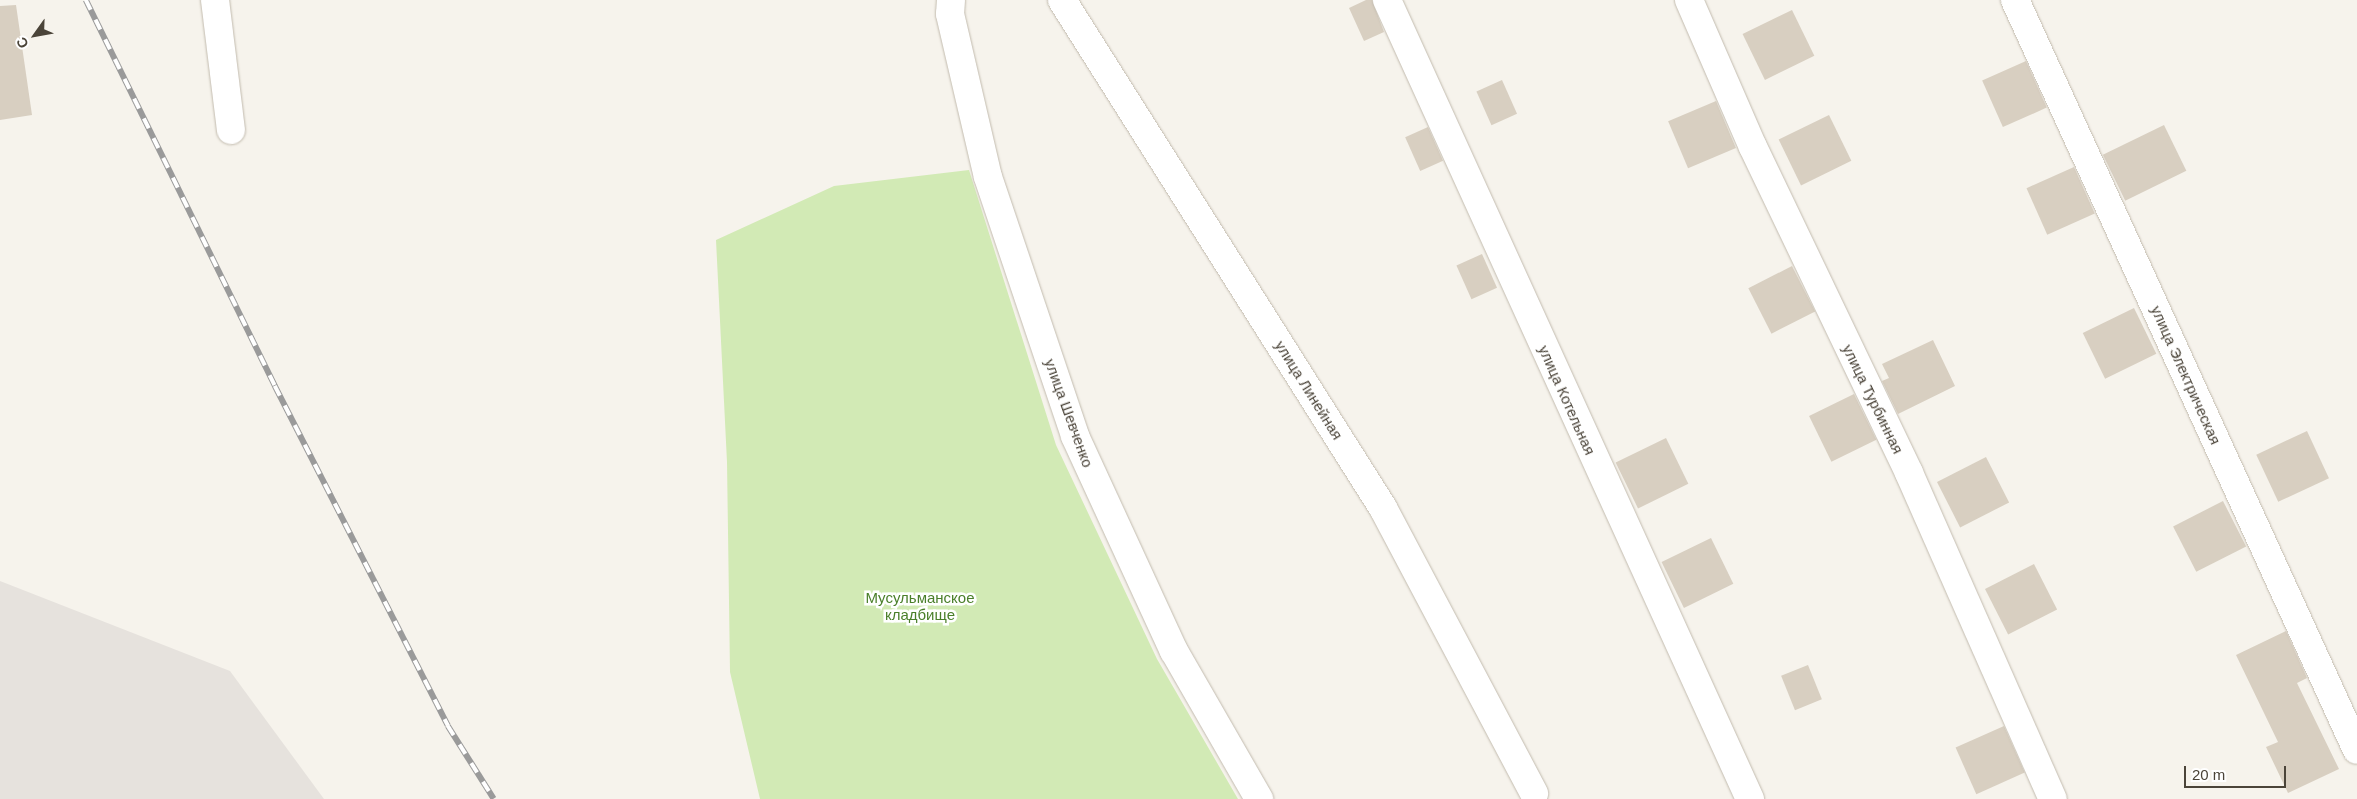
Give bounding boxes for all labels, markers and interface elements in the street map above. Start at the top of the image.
north arrow [10,10,60,60]
text: С [13,34,32,51]
street label: улица Электрическая [2147,303,2225,447]
street label: улица Линейная [1271,337,1347,443]
street label: улица Турбинная [1839,341,1907,457]
street label: улица Котельная [1535,342,1599,458]
street label: улица Шевченко [1041,356,1097,470]
park label: Мусульманское кладбище [865,588,975,623]
scale bar [2187,756,2290,788]
text: 20 m [2192,766,2225,783]

